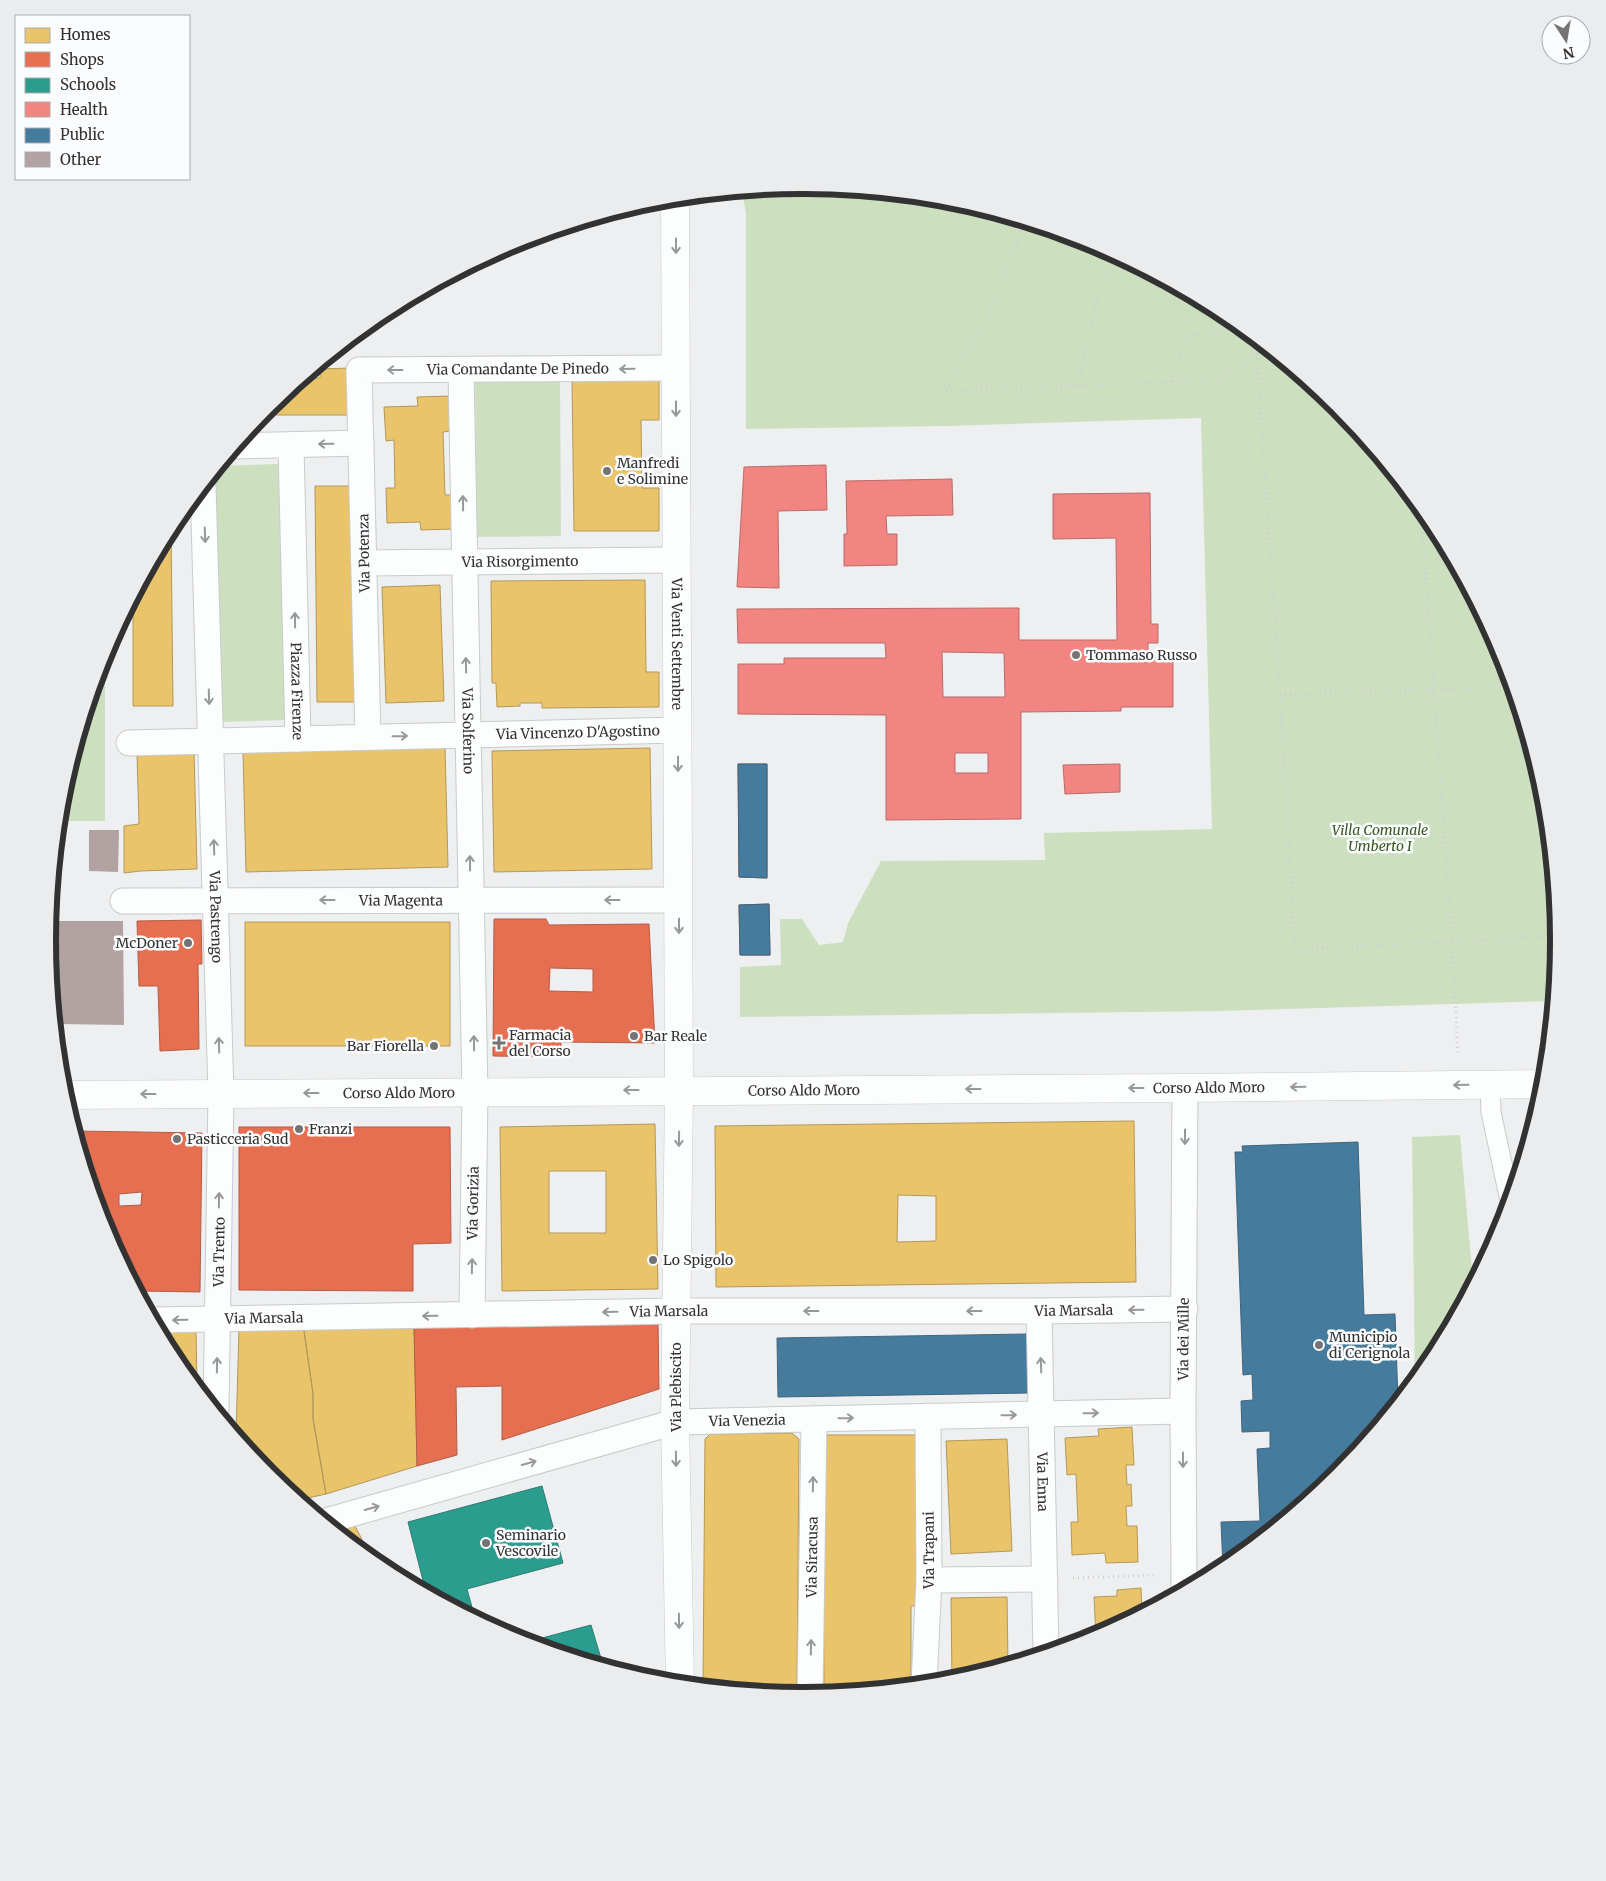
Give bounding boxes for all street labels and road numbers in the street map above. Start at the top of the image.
street label: Via Comandante De Pinedo [426,359,609,379]
street label: Via Potenza [354,513,374,594]
street label: Via Risorgimento [461,552,578,571]
street label: Via Venti Settembre [668,577,686,710]
street label: Piazza Firenze [287,642,307,740]
street label: Via Solferino [458,687,478,774]
street label: Via Vincenzo D'Agostino [495,721,660,743]
street label: Via Pastrengo [205,869,226,963]
street label: Via Magenta [358,891,443,910]
street label: Corso Aldo Moro [1153,1078,1265,1097]
street label: Corso Aldo Moro [748,1081,860,1100]
street label: Corso Aldo Moro [343,1084,455,1102]
street label: Via Gorizia [463,1166,483,1241]
street label: Via Trento [209,1217,229,1288]
street label: Via dei Mille [1174,1298,1193,1381]
street label: Via Marsala [1033,1301,1114,1320]
street label: Via Marsala [628,1302,709,1321]
street label: Via Marsala [223,1308,304,1328]
street label: Via Plebiscito [667,1342,685,1433]
street label: Via Venezia [708,1411,786,1430]
street label: Via Enna [1033,1451,1052,1512]
street label: Via Trapani [920,1511,938,1591]
street label: Via Siracusa [802,1516,822,1599]

